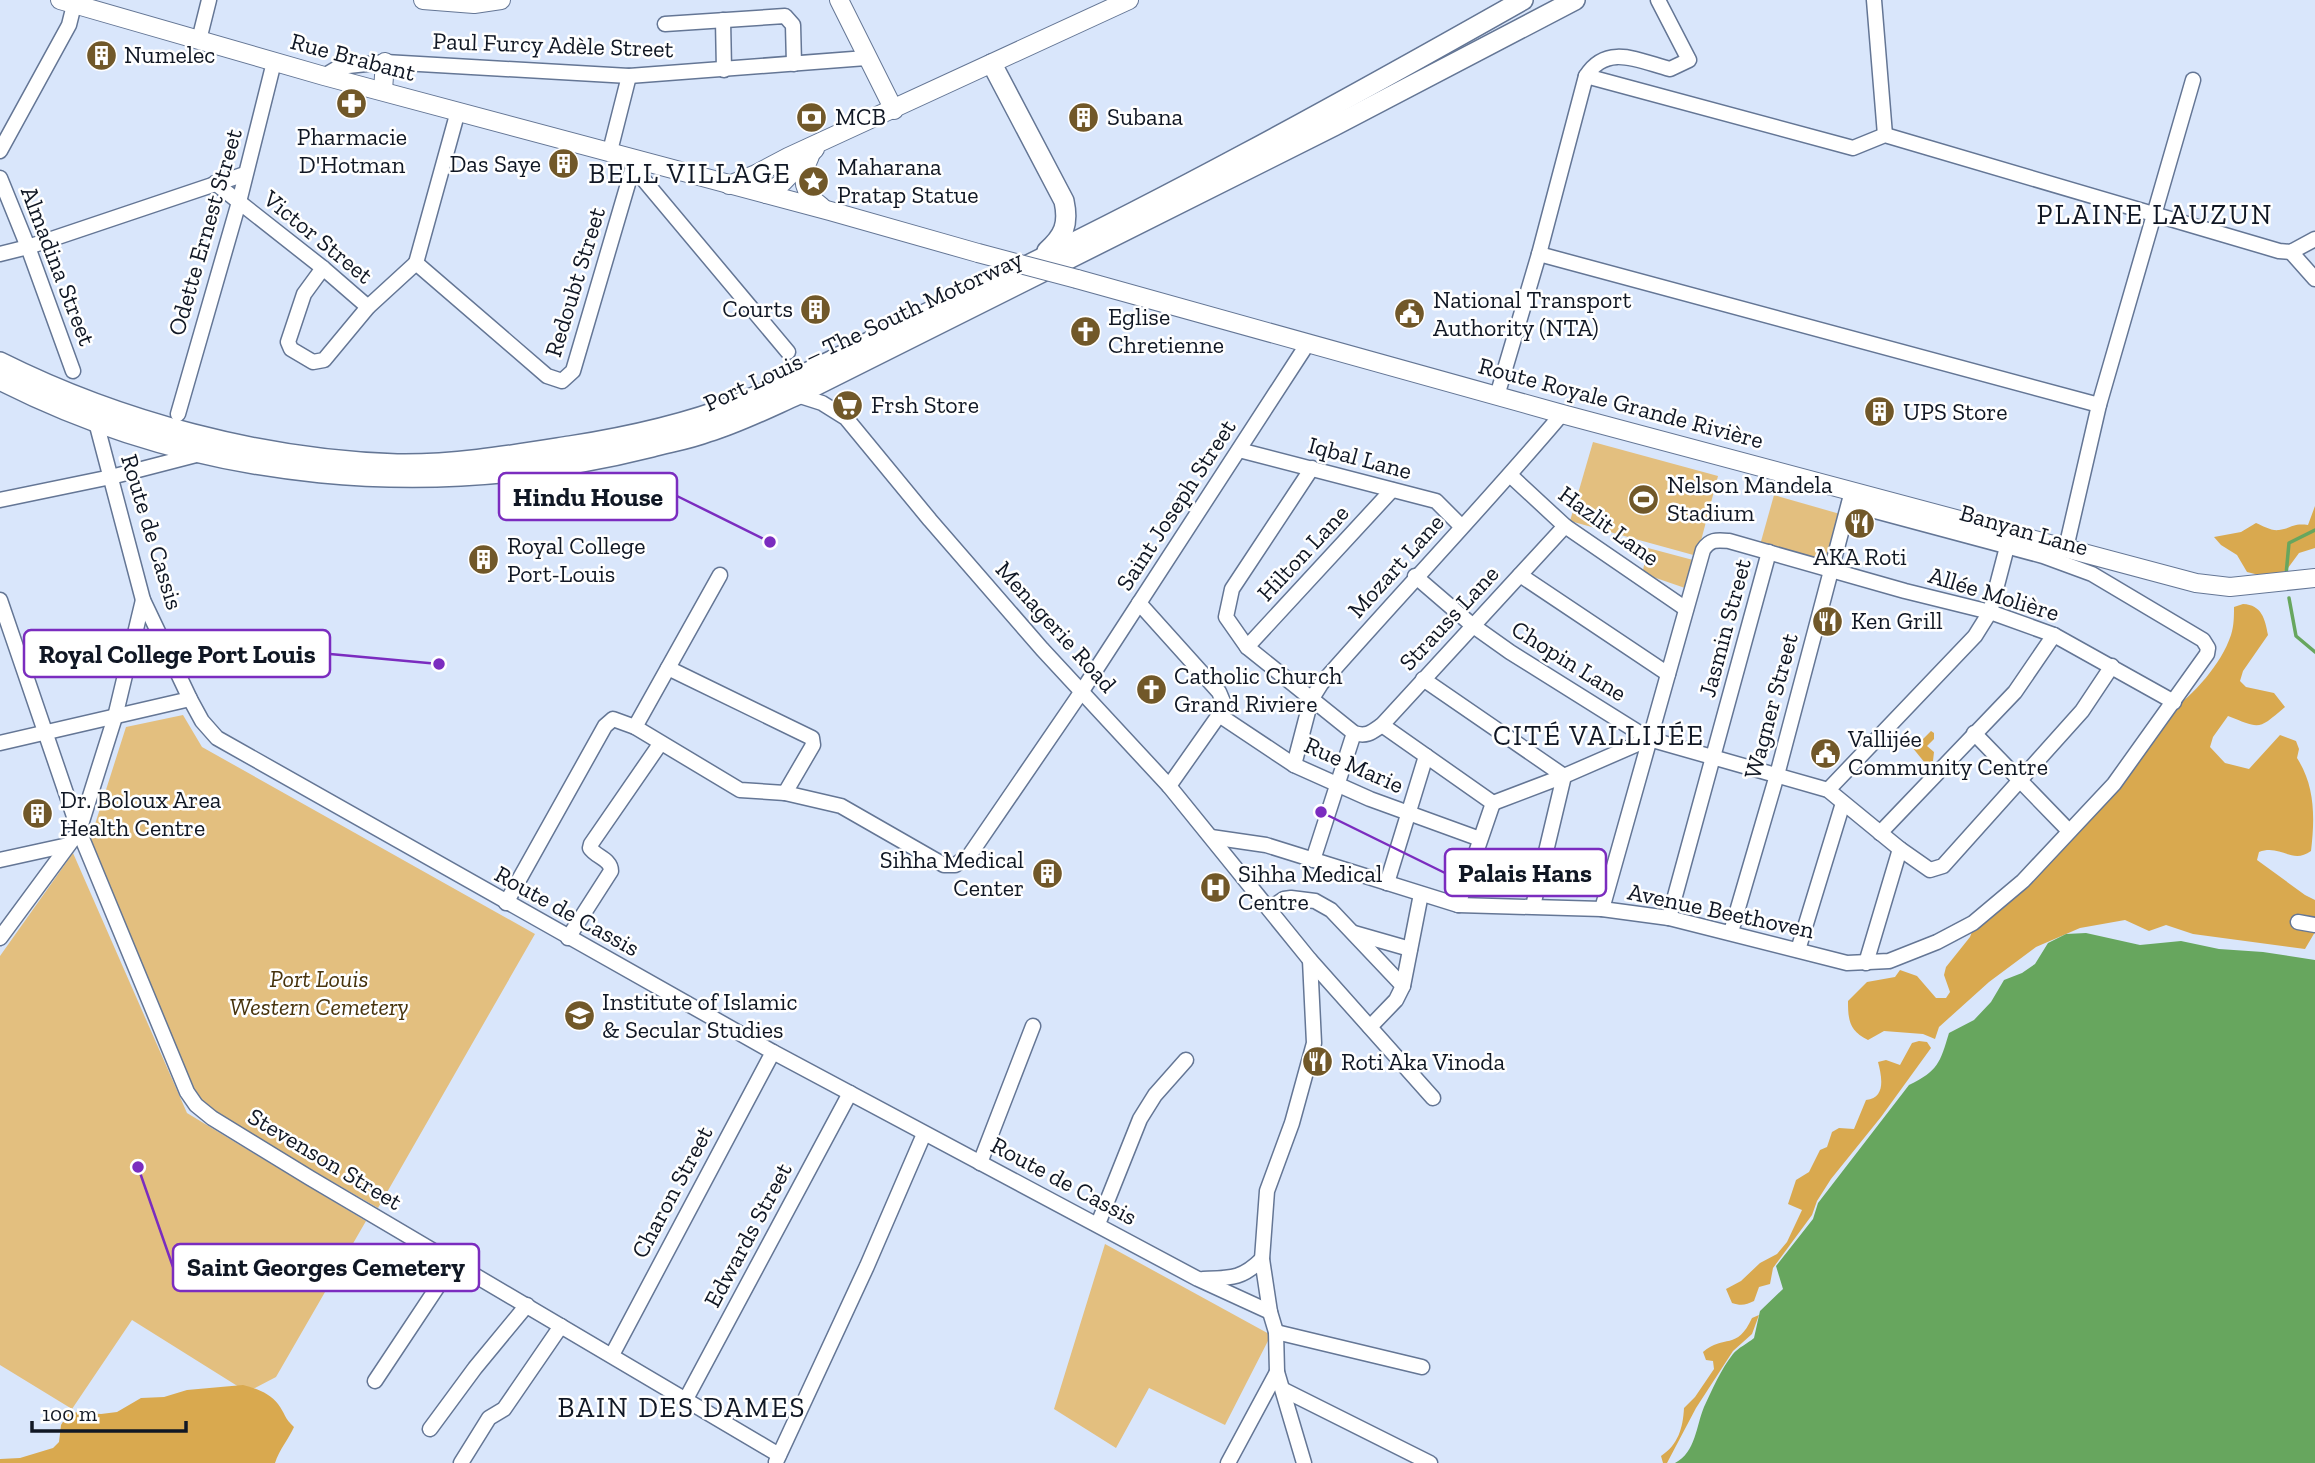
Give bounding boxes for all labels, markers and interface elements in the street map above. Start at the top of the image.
street label: Rue Brabant [287,26,419,87]
street label: Paul Furcy Adèle Street [432,26,674,63]
building icon: Numelec [84,38,118,72]
place label: Numelec [124,40,215,69]
pharmacy icon: Pharmacie D'Hotman [335,86,369,120]
bank icon: MCB [795,100,829,134]
building icon: Subana [1067,100,1101,134]
place label: MCB [835,102,886,131]
place label: Subana [1107,102,1183,131]
place label: Pharmacie D'Hotman [297,122,407,179]
street label: Odette Ernest Street [161,125,248,339]
building icon: Das Saye [547,147,581,181]
place label: Das Saye [450,149,541,178]
place label: Maharana Pratap Statue [837,152,979,209]
district label: BELL VILLAGE [588,157,792,190]
place icon: Maharana Pratap Statue [797,164,831,198]
street label: Almadina Street [15,182,102,350]
street label: Victor Street [257,183,379,290]
district label: PLAINE LAUZUN [2037,198,2273,231]
street label: Redoubt Street [538,203,611,360]
street label: Port Louis – The South Motorway [699,243,1028,417]
place label: National Transport Authority (NTA) [1433,285,1631,342]
building icon: Courts [799,292,833,326]
place label: Courts [722,294,793,323]
public building icon: National Transport Authority (NTA) [1393,297,1427,331]
place label: Eglise Chretienne [1108,302,1224,359]
church icon: Eglise Chretienne [1068,314,1102,348]
street label: Route Royale Grande Rivière [1475,350,1767,455]
supermarket icon: Frsh Store [831,388,865,422]
place label: Frsh Store [871,390,979,419]
building icon: UPS Store [1863,395,1897,429]
place label: UPS Store [1903,397,2008,426]
street label: Saint Joseph Street [1109,414,1242,596]
street label: Iqbal Lane [1305,430,1415,485]
street label: Route de Cassis [115,451,190,613]
place label: Nelson Mandela Stadium [1667,470,1833,527]
callout: Hindu House [499,473,677,520]
street label: Hazlit Lane [1553,479,1665,572]
text: Hindu House [513,481,664,513]
sports icon: Nelson Mandela Stadium [1627,482,1661,516]
street label: Banyan Lane [1957,497,2092,562]
street label: Hilton Lane [1251,498,1355,607]
restaurant icon: AKA Roti [1843,506,1877,540]
street label: Mozart Lane [1341,508,1450,624]
place label: Royal College Port-Louis [507,531,645,588]
place label: AKA Roti [1813,542,1907,571]
building icon: Royal College Port-Louis [467,543,501,577]
street label: Menagerie Road [990,555,1123,698]
street label: Jasmin Street [1692,555,1757,700]
street label: Strauss Lane [1393,559,1505,676]
street label: Allée Molière [1925,560,2063,627]
restaurant icon: Ken Grill [1811,604,1845,638]
place label: Ken Grill [1851,606,1943,635]
street label: Chopin Lane [1506,614,1632,707]
callout: Royal College Port Louis [24,630,330,677]
street label: Wagner Street [1737,630,1804,782]
text: Royal College Port Louis [38,638,316,670]
place label: Catholic Church Grand Riviere [1174,661,1343,718]
church icon: Catholic Church Grand Riviere [1134,673,1168,707]
district label: CITÉ VALLIJÉE [1493,719,1705,752]
place label: Vallijée Community Centre [1847,724,2048,781]
street label: Rue Marie [1300,730,1408,799]
public building icon: Vallijée Community Centre [1808,736,1842,770]
place label: Dr. Boloux Area Health Centre [60,785,222,842]
building icon: Dr. Boloux Area Health Centre [20,797,54,831]
place label: Sihha Medical Center [880,845,1024,902]
callout: Palais Hans [1445,849,1606,896]
building icon: Sihha Medical Center [1030,857,1064,891]
text: Palais Hans [1458,857,1592,889]
street label: Route de Cassis [490,859,645,962]
place label: Sihha Medical Centre [1238,859,1382,916]
hospital icon: Sihha Medical Centre [1198,871,1232,905]
street label: Avenue Beethoven [1625,877,1817,944]
park label: Port Louis Western Cemetery [230,964,408,1021]
place label: Institute of Islamic & Secular Studies [602,987,798,1044]
school or university icon: Institute of Islamic & Secular Studies [562,999,596,1033]
restaurant icon: Roti Aka Vinoda [1301,1045,1335,1079]
place label: Roti Aka Vinoda [1341,1047,1505,1076]
street label: Stevenson Street [243,1101,408,1216]
street label: Charon Street [625,1121,719,1263]
street label: Route de Cassis [986,1130,1142,1231]
street label: Edwards Street [697,1157,798,1312]
callout: Saint Georges Cemetery [173,1244,479,1291]
text: Saint Georges Cemetery [187,1251,465,1283]
scale bar [32,1390,186,1434]
district label: BAIN DES DAMES [558,1391,806,1424]
text: 100 m [42,1401,97,1426]

